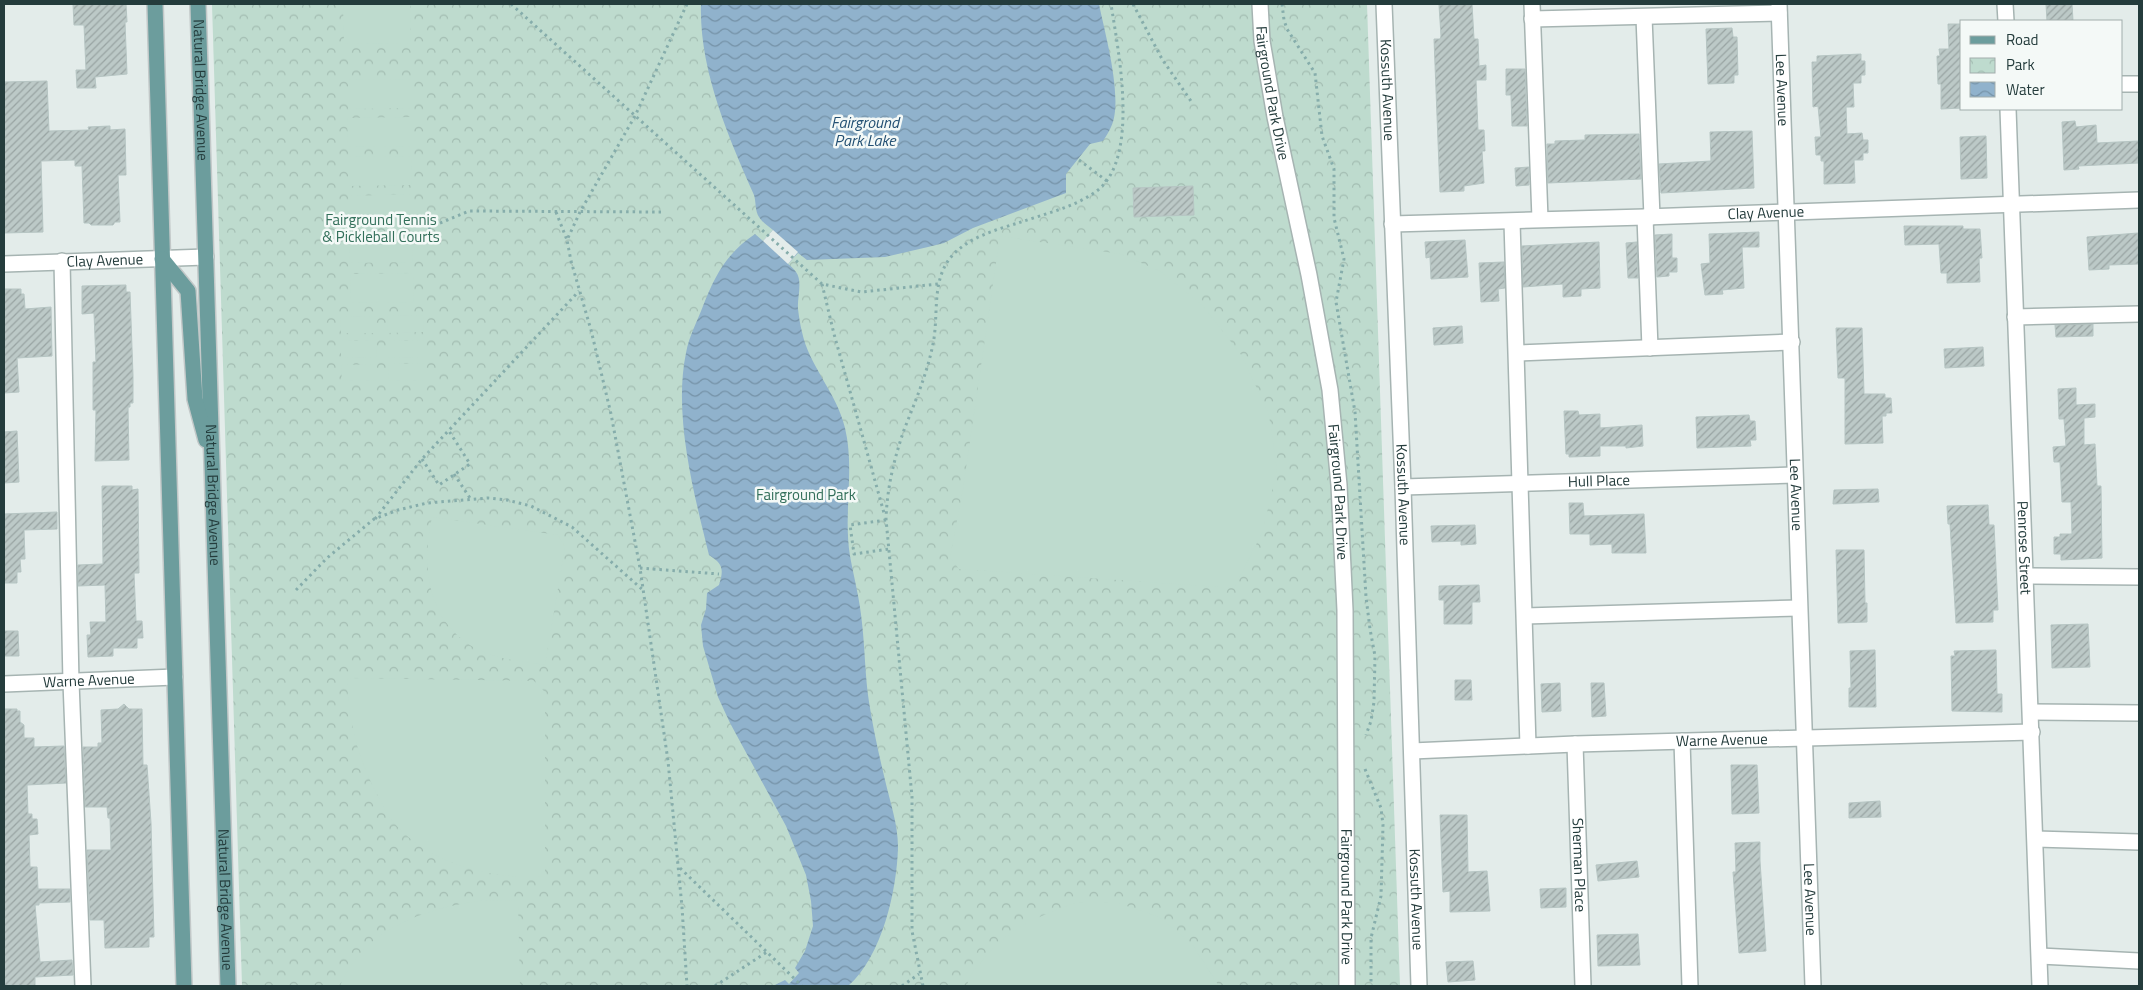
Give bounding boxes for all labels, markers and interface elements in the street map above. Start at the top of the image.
street label: Natural Bridge Avenue [187,19,215,161]
legend [1960,20,2123,110]
street label: Fairground Park Drive [1250,25,1296,162]
text: Road [2006,28,2038,51]
street label: Kossuth Avenue [1374,39,1401,141]
street label: Lee Avenue [1770,53,1795,127]
text: Park [2006,53,2035,76]
text: Water [2006,78,2045,101]
water label: Fairground Park Lake [831,110,901,152]
street label: Clay Avenue [1727,200,1804,225]
park label: Fairground Tennis & Pickleball Courts [322,208,440,248]
street label: Clay Avenue [66,247,144,273]
street label: Fairground Park Drive [1322,423,1355,560]
street label: Natural Bridge Avenue [200,424,227,566]
street label: Kossuth Avenue [1390,443,1417,546]
street label: Lee Avenue [1784,458,1809,531]
street label: Hull Place [1567,468,1630,493]
park label: Fairground Park [756,483,856,506]
street label: Penrose Street [2011,500,2038,596]
street label: Warne Avenue [43,667,135,693]
street label: Warne Avenue [1676,727,1768,752]
street label: Sherman Place [1566,817,1593,912]
street label: Natural Bridge Avenue [212,828,240,971]
street label: Fairground Park Drive [1335,829,1359,965]
street label: Kossuth Avenue [1404,848,1430,951]
street label: Lee Avenue [1798,863,1823,936]

